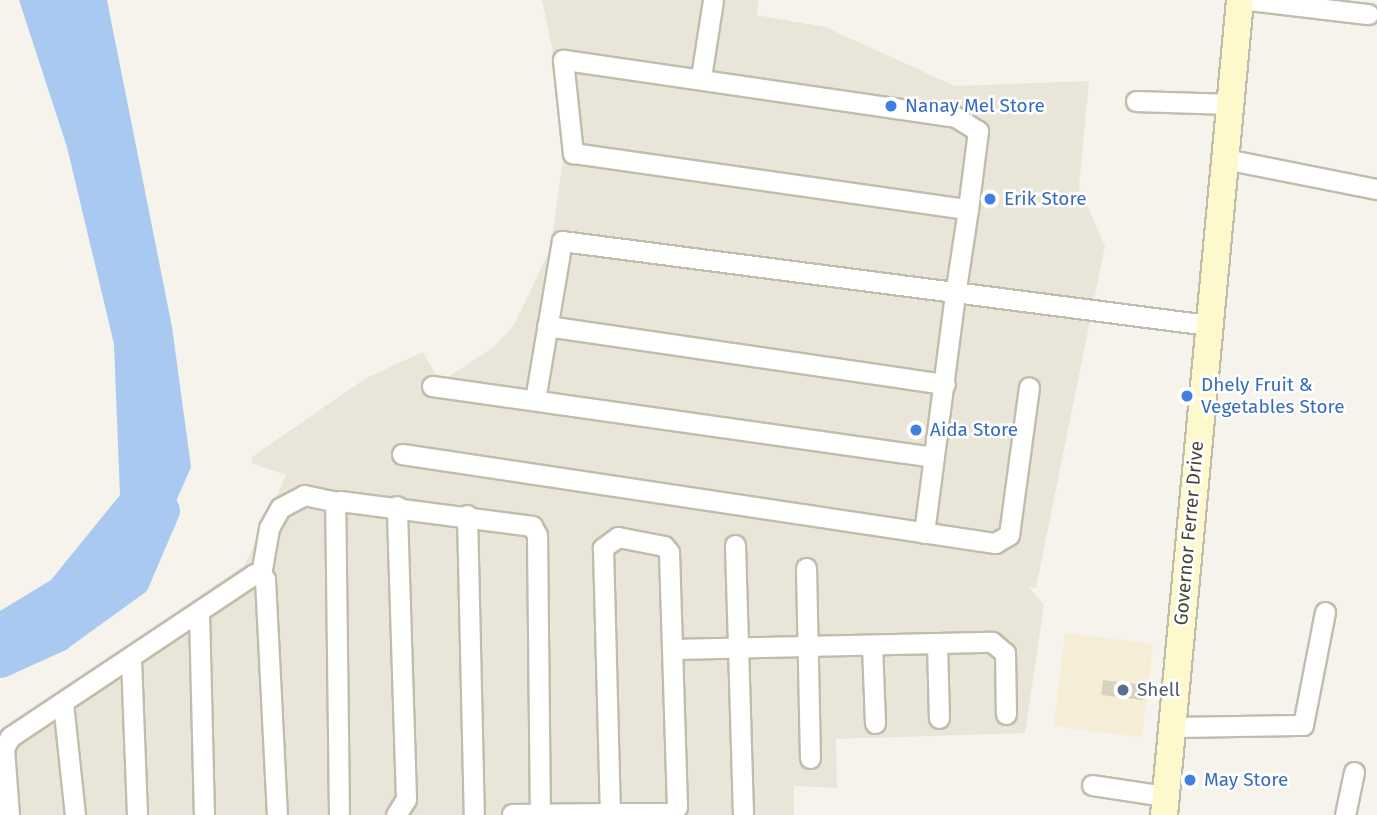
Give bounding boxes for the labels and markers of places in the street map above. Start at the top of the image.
place label: Nanay Mel Store [905,95,1045,117]
marker: Nanay Mel Store [883,98,899,114]
place label: Erik Store [1004,188,1087,210]
marker: Erik Store [982,191,998,207]
place label: Dhely Fruit & Vegetables Store [1201,374,1345,418]
marker: Dhely Fruit & Vegetables Store [1179,388,1195,404]
place label: Aida Store [930,419,1018,441]
marker: Aida Store [908,422,924,438]
place label: Shell [1137,679,1180,701]
marker: Shell [1115,682,1131,698]
place label: May Store [1204,769,1288,791]
marker: May Store [1182,772,1198,788]

